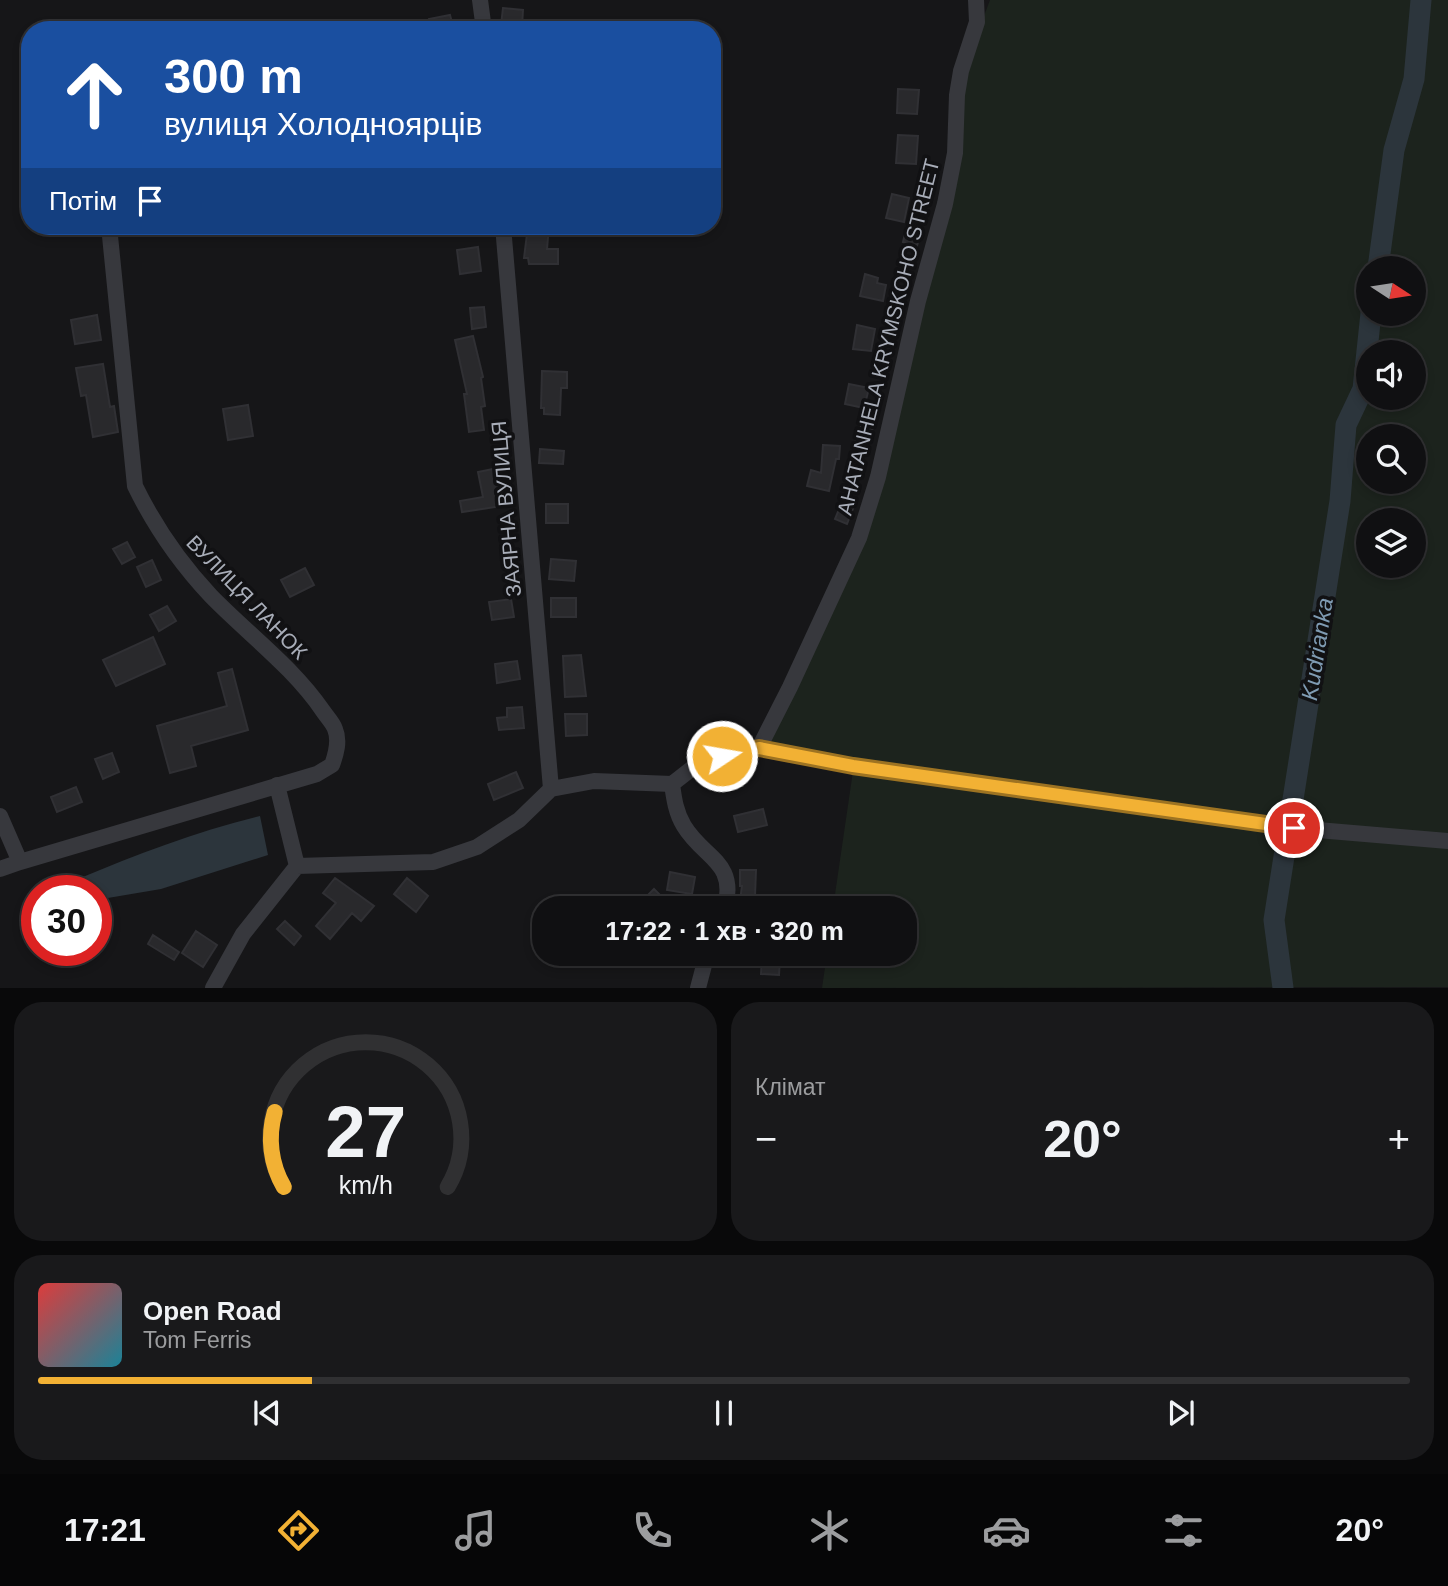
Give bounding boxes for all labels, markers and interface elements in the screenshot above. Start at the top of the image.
icon: ahead [49,49,140,140]
text: 300 m [164,49,303,103]
text: вулиця Холодноярців [164,106,483,142]
street label: AHATANHELA KRYMSKOHO STREET [833,156,944,518]
icon: arrive [131,182,169,220]
text: Потім [49,186,117,216]
north arrow [1356,256,1426,326]
map controls [1356,256,1426,578]
button: sound [1356,340,1426,410]
street label: ЗАЯРНА ВУЛИЦЯ [487,420,525,598]
button: search [1356,424,1426,494]
button: layers [1356,508,1426,578]
street label: ВУЛИЦЯ ЛАНОК [182,530,312,664]
water label: Kudrianka [1296,596,1338,702]
position arrow [685,719,759,793]
pin [1264,798,1324,858]
icon: arrive [1275,809,1313,847]
speed limit sign: 30 [21,875,112,966]
text: 17:22 · 1 хв · 320 m [605,916,844,946]
text: Клімат [755,1074,826,1100]
text: 27 [325,1092,406,1173]
text: 20° [1043,1110,1122,1168]
text: − [755,1118,777,1160]
text: + [1388,1118,1410,1160]
text: km/h [338,1171,393,1199]
text: Open Road [143,1296,282,1326]
text: Tom Ferris [143,1327,252,1353]
icon: previous [248,1394,286,1432]
icon: pause [705,1394,743,1432]
icon: next [1162,1394,1200,1432]
icon: directions [274,1506,323,1555]
icon: music [451,1506,500,1555]
icon: phone [628,1506,677,1555]
icon: climate [805,1506,854,1555]
icon: car [982,1506,1031,1555]
icon: filters [1159,1506,1208,1555]
text: 17:21 [64,1512,146,1548]
text: 20° [1336,1512,1384,1548]

